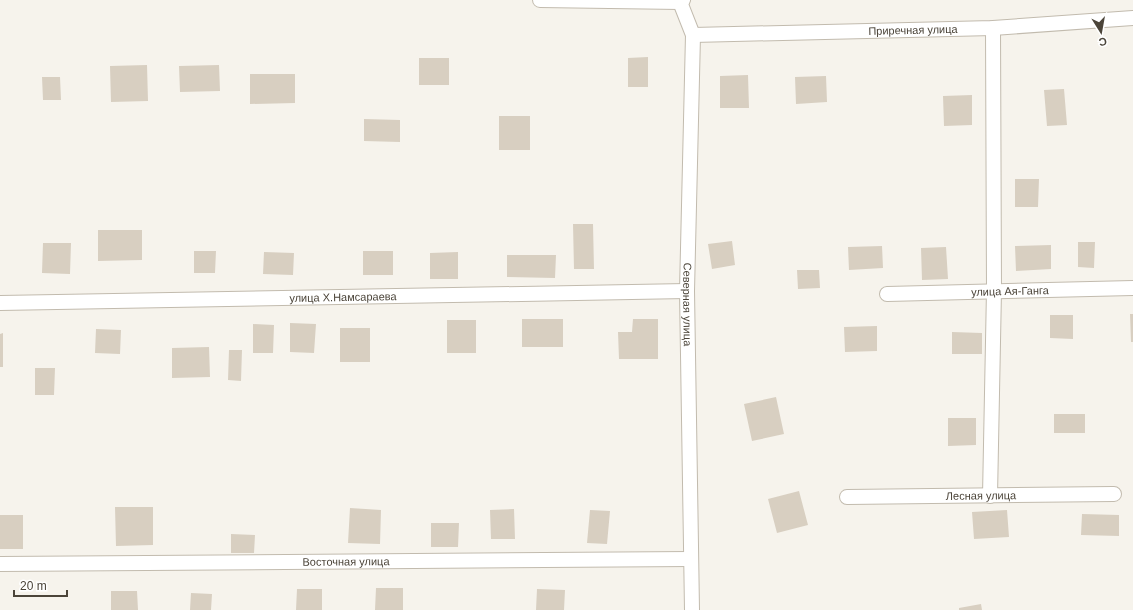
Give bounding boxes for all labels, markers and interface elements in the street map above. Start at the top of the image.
north arrow [1081,12,1121,52]
street label: Приречная улица [868,23,959,37]
text: С [1098,35,1108,48]
street label: Северная улица [681,263,694,347]
street label: улица Ая-Ганга [971,284,1050,298]
street label: улица Х.Намсараева [289,290,398,304]
street label: Лесная улица [946,489,1017,502]
street label: Восточная улица [302,555,390,568]
scale bar [14,572,67,598]
text: 20 m [20,579,47,593]

